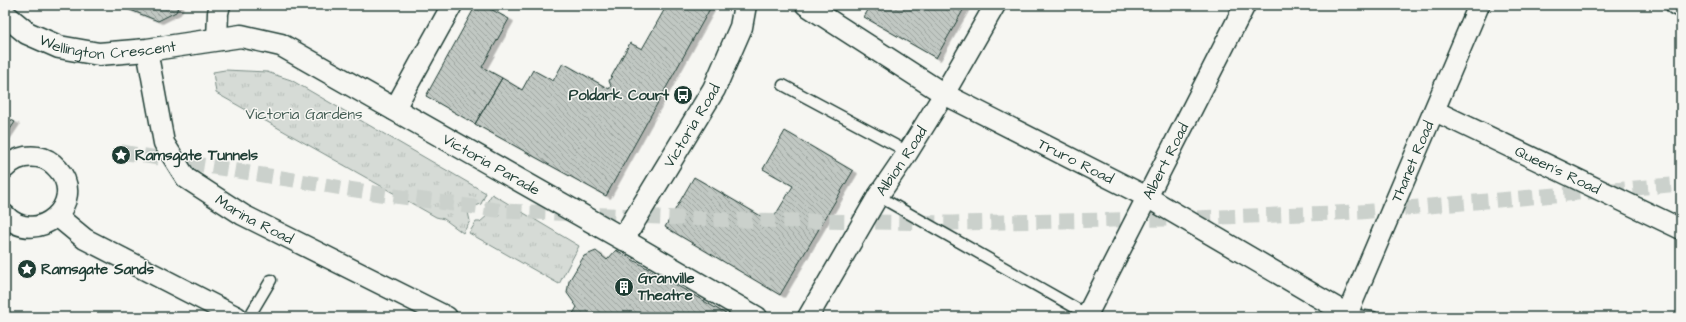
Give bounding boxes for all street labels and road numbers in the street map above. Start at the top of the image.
street label: Wellington Crescent [36,29,177,65]
street label: Victoria Road [658,81,726,171]
street label: Thanet Road [1386,117,1439,206]
street label: Albert Road [1137,119,1194,203]
street label: Albion Road [871,122,932,200]
street label: Victoria Parade [439,128,544,200]
street label: Truro Road [1034,133,1118,189]
street label: Queen's Road [1511,140,1604,199]
street label: Marina Road [211,189,297,249]

